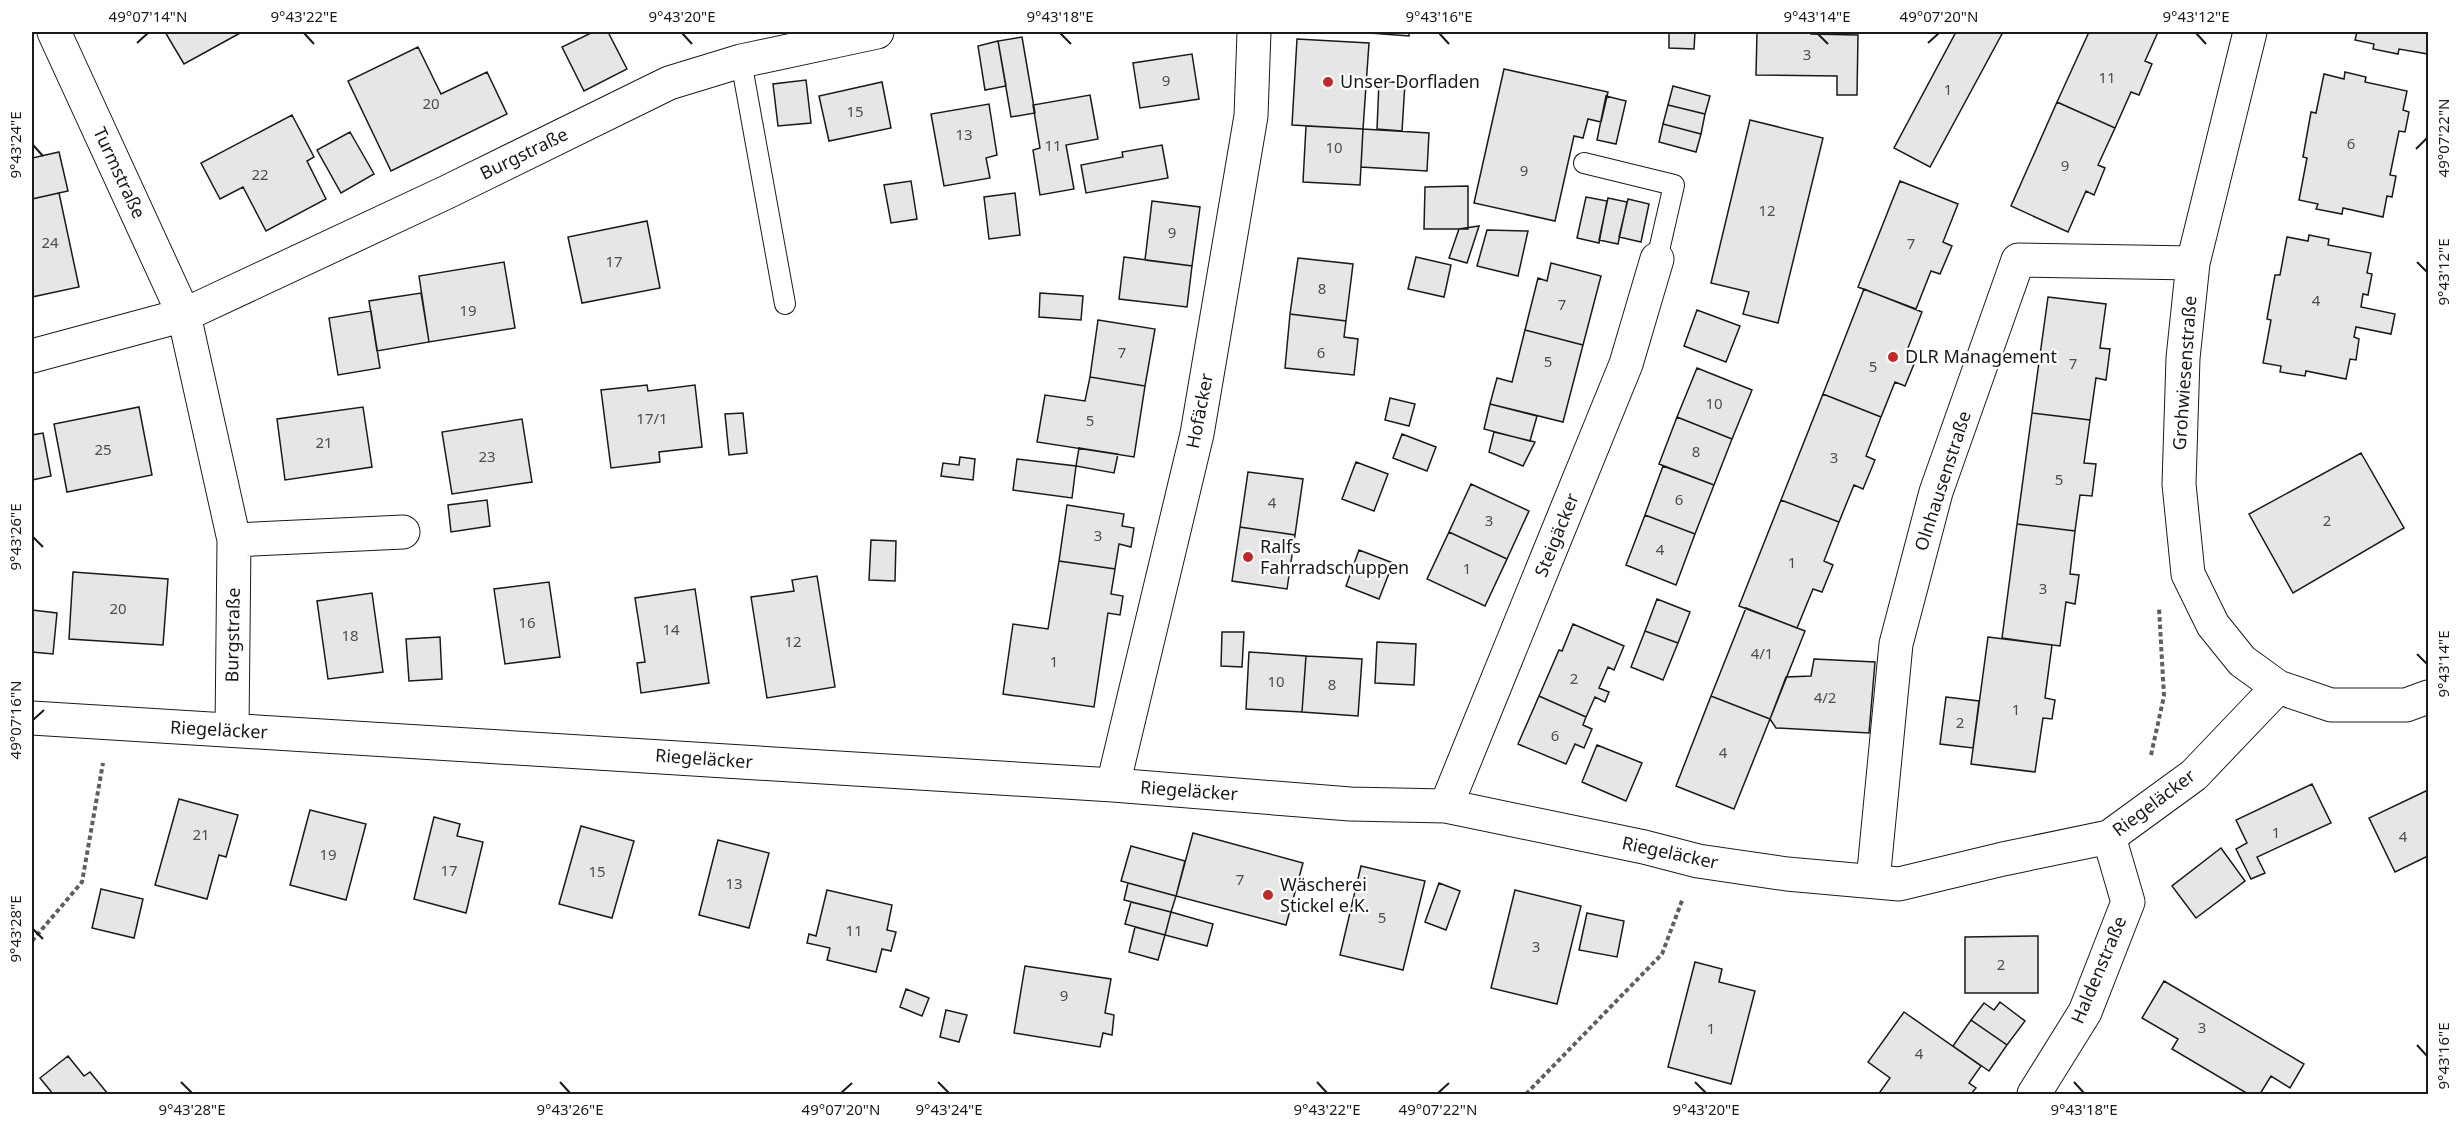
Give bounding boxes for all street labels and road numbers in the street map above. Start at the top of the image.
street label: Burgstraße [476,122,571,185]
street label: Turmstraße [88,123,152,222]
street label: Grohwiesenstraße [2167,295,2201,451]
street label: Hofäcker [1180,370,1218,451]
street label: Olnhausenstraße [1908,408,1976,554]
street label: Steigäcker [1528,489,1584,580]
street label: Burgstraße [219,587,245,683]
street label: Riegeläcker [170,714,269,744]
street label: Riegeläcker [654,743,754,773]
street label: Riegeläcker [2107,763,2200,841]
street label: Riegeläcker [1139,775,1239,805]
street label: Riegeläcker [1620,830,1721,874]
street label: Haldenstraße [2065,912,2131,1027]

